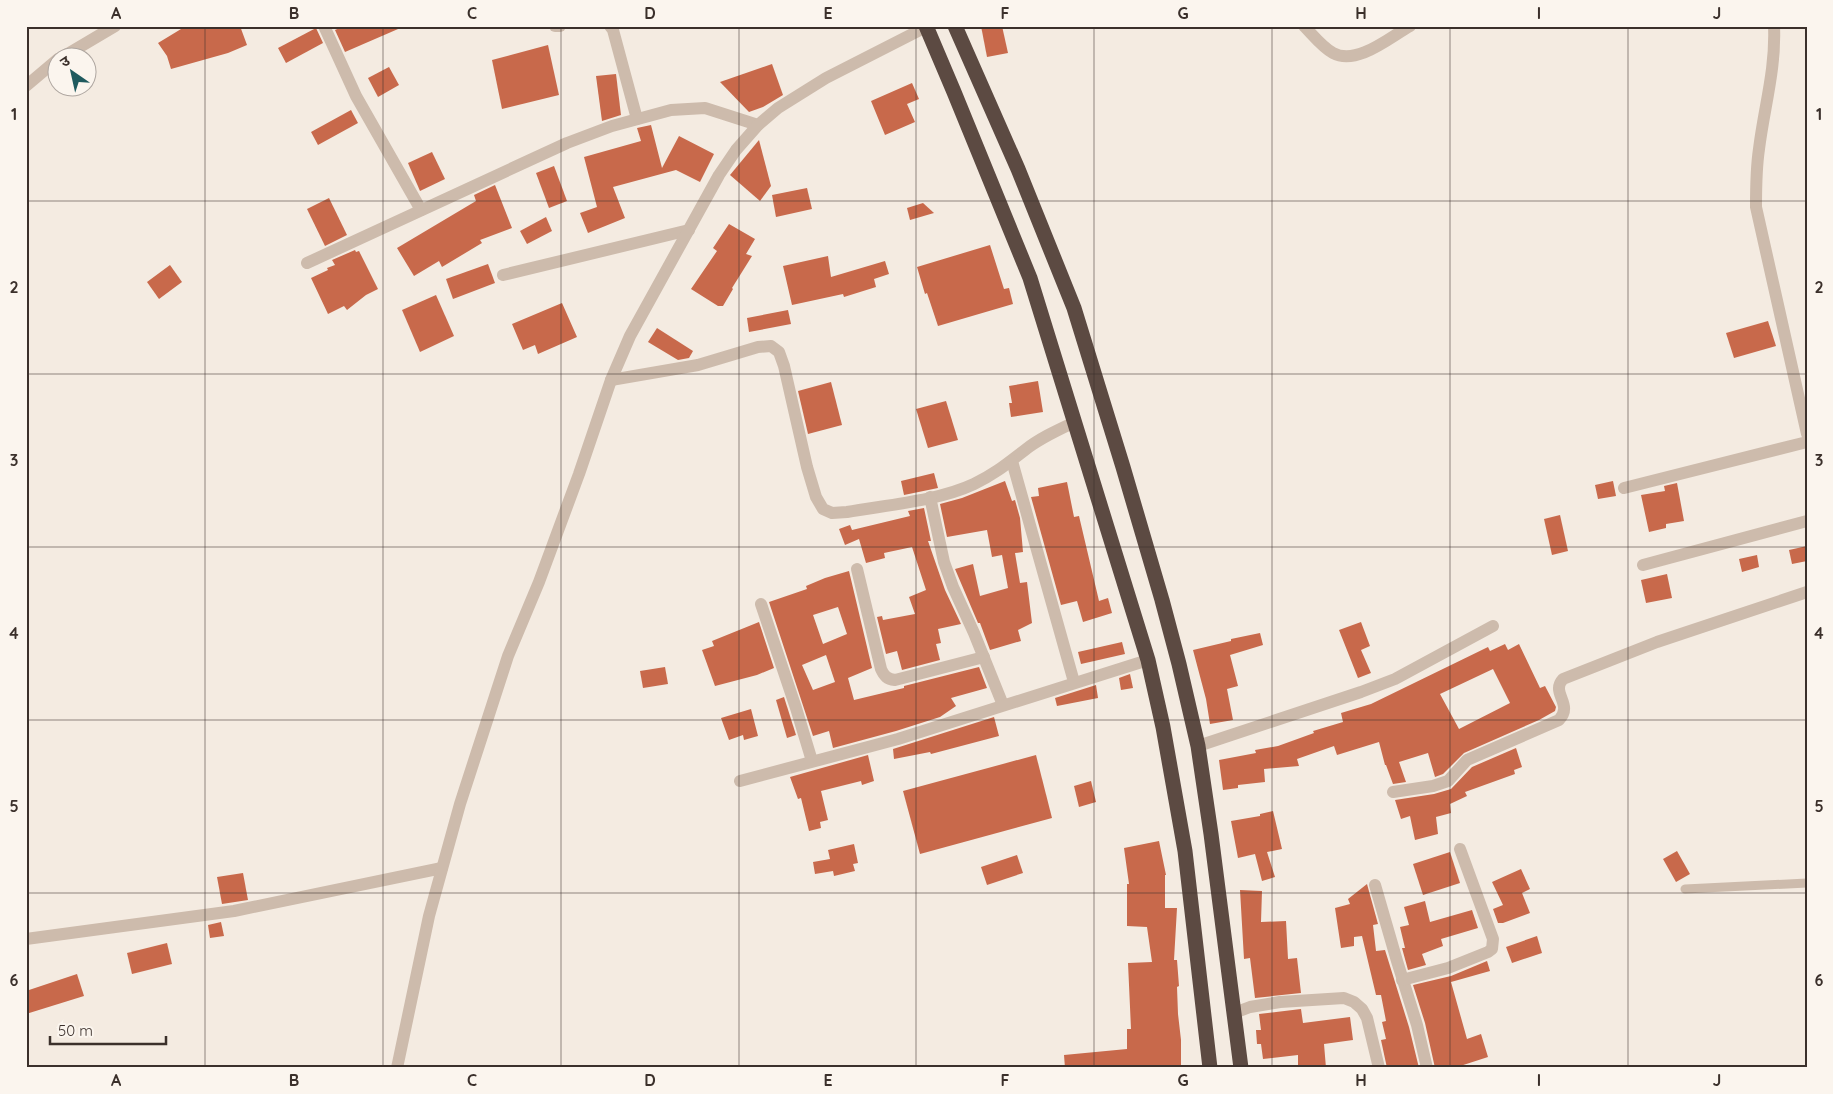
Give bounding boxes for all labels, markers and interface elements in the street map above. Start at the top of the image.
text: A [111,3,122,23]
text: B [289,3,299,23]
text: C [467,3,477,23]
text: D [644,3,656,23]
text: E [823,3,833,23]
text: F [1001,3,1010,23]
text: G [1177,3,1189,23]
text: H [1355,3,1367,23]
text: I [1537,3,1541,23]
text: J [1713,3,1721,23]
north arrow [48,48,98,98]
text: उ [56,51,74,71]
text: 1 [11,104,17,124]
text: 1 [1816,104,1822,124]
text: 2 [9,277,19,297]
text: 2 [1814,277,1824,297]
text: 3 [10,450,18,470]
text: 3 [1815,450,1823,470]
text: 4 [9,623,19,643]
text: 4 [1814,623,1824,643]
text: 5 [9,796,19,816]
text: 5 [1814,796,1824,816]
text: 6 [10,970,19,990]
text: 6 [1815,970,1824,990]
scale bar [50,1014,166,1046]
text: 50 m [58,1021,93,1040]
text: A [111,1070,122,1090]
text: B [289,1070,299,1090]
text: C [467,1070,477,1090]
text: D [644,1070,656,1090]
text: E [823,1070,833,1090]
text: F [1001,1070,1010,1090]
text: G [1177,1070,1189,1090]
text: H [1355,1070,1367,1090]
text: I [1537,1070,1541,1090]
text: J [1713,1070,1721,1090]

